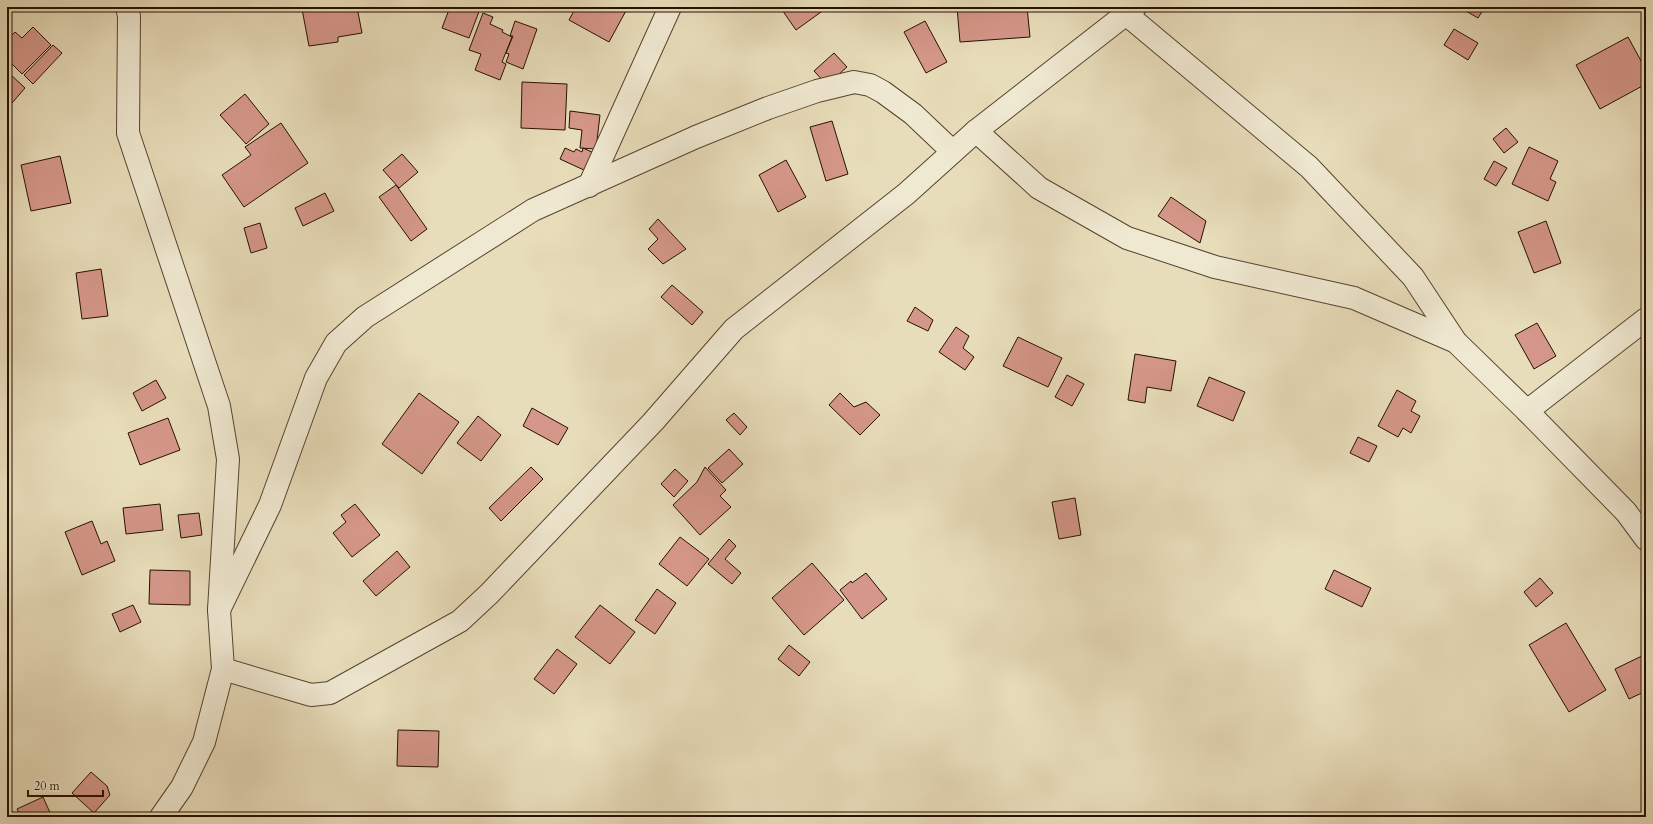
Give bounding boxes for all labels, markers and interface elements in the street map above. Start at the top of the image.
scale bar [28,772,103,798]
text: 20 m [34,778,61,794]

